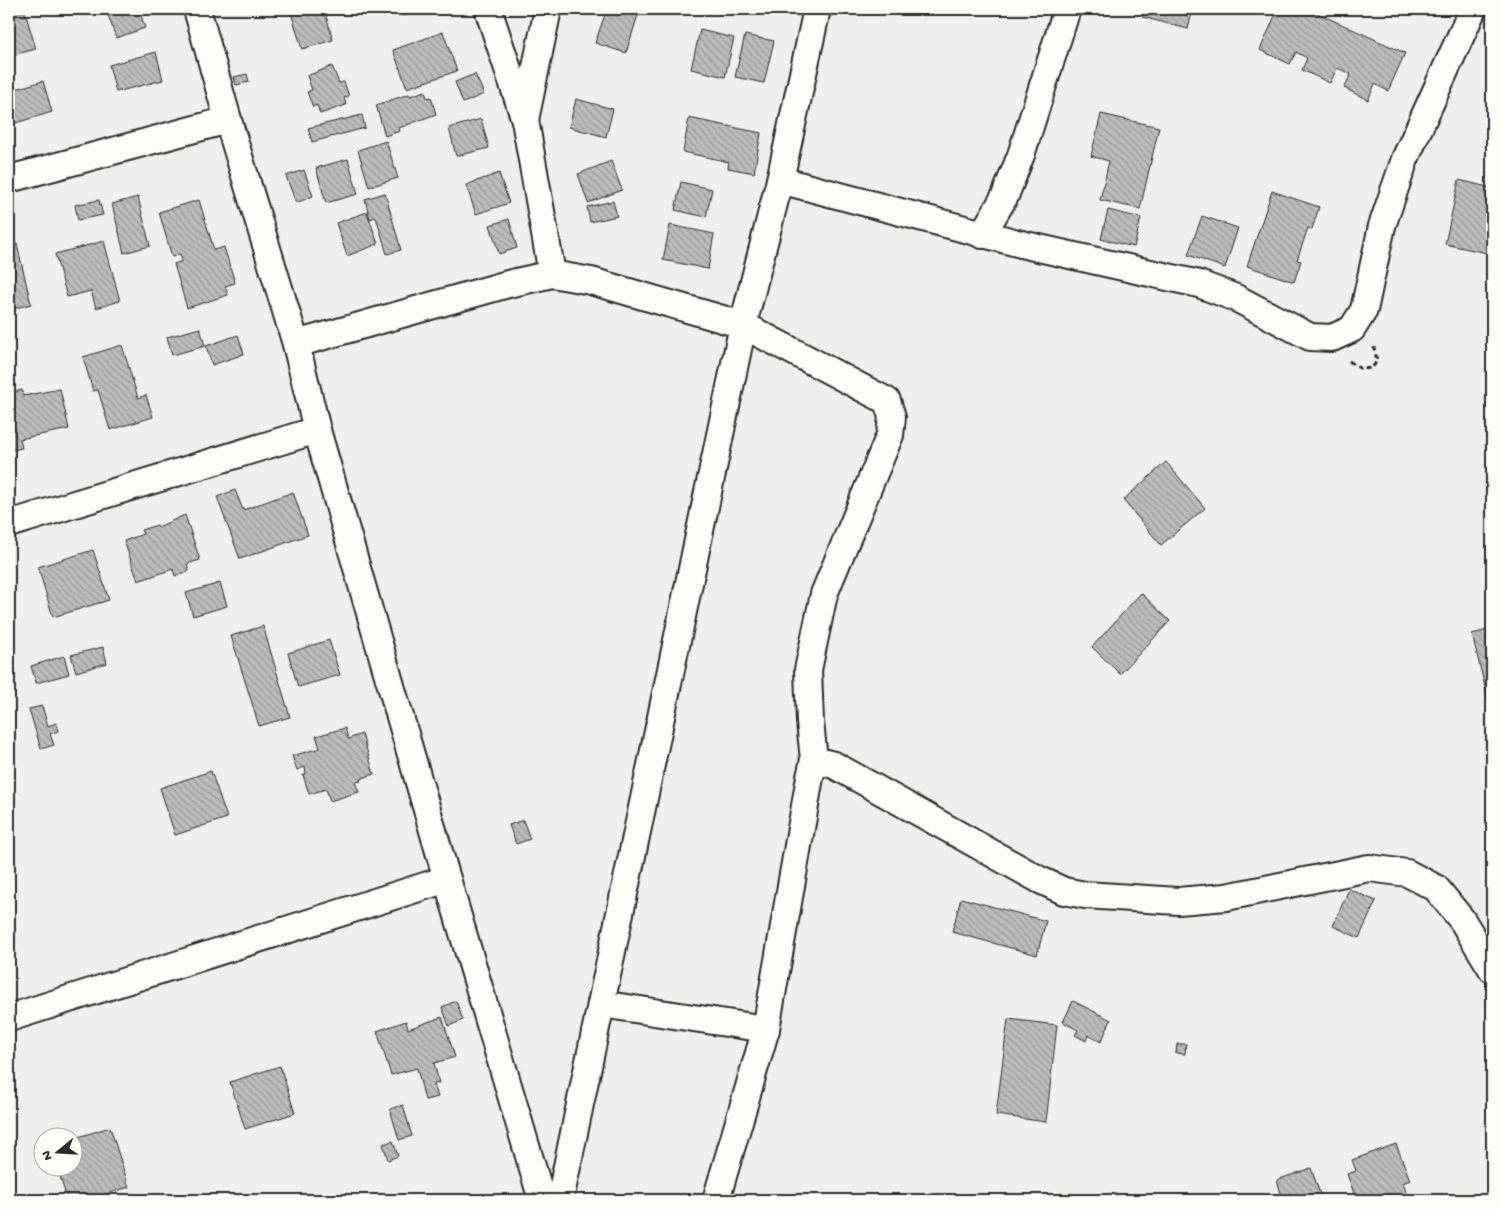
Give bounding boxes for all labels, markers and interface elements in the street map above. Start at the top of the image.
north arrow [32,1126,82,1176]
text: N [39,1148,58,1162]

